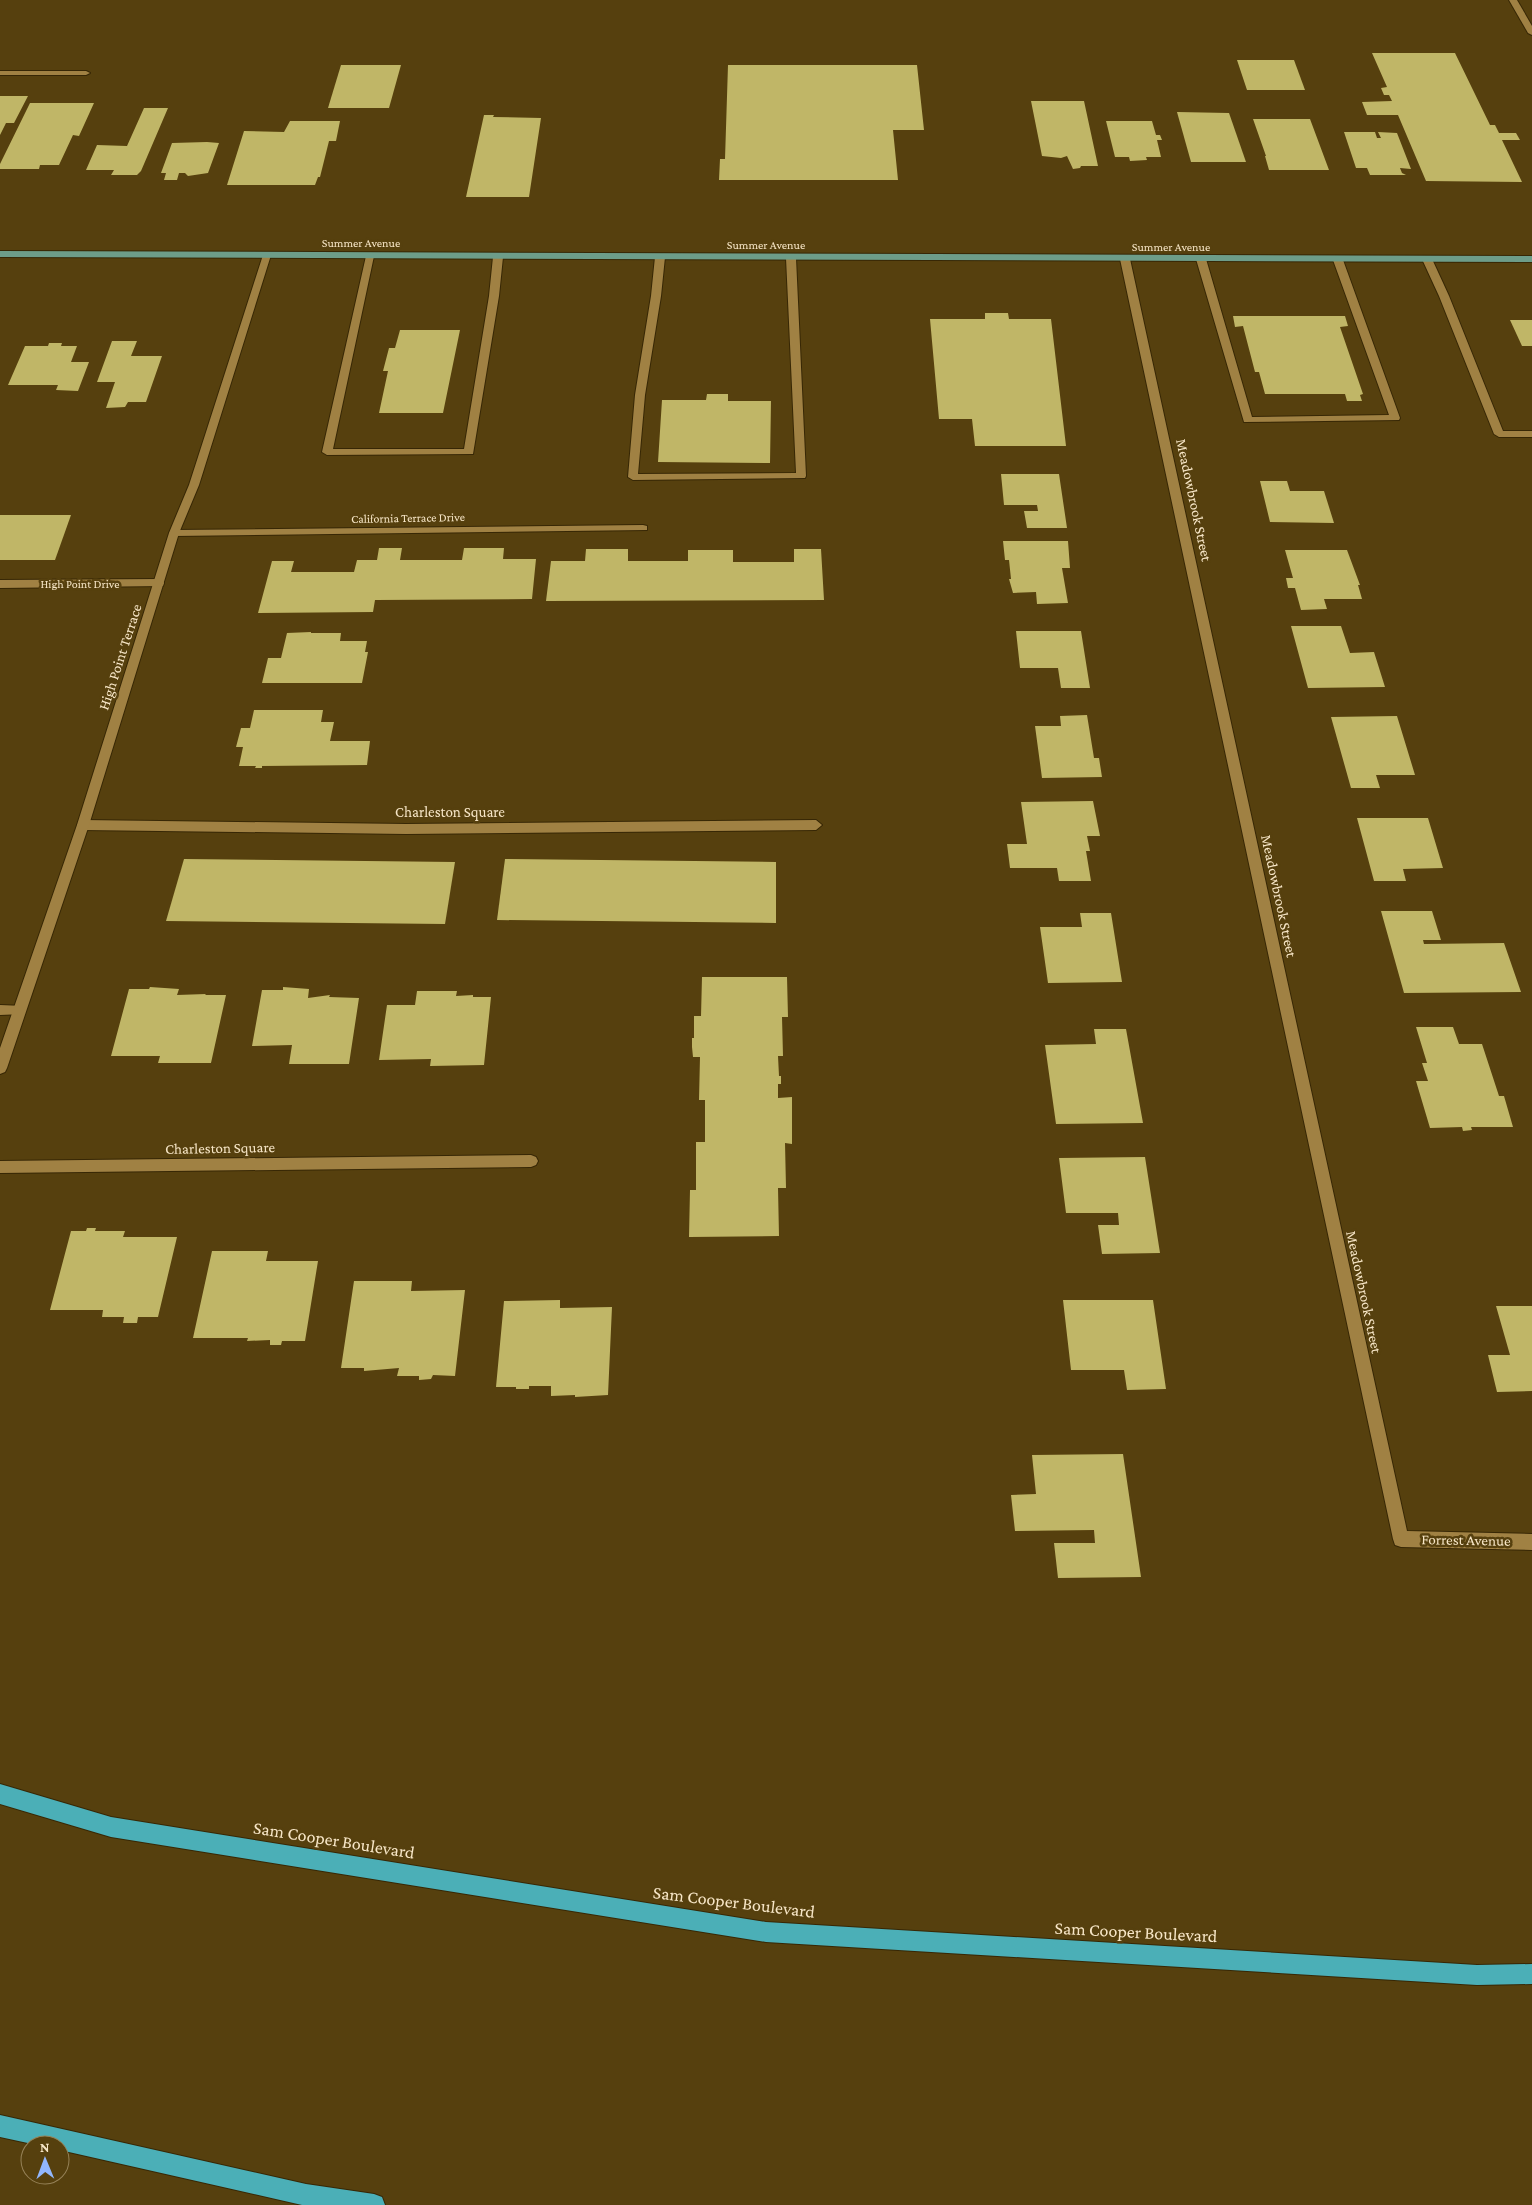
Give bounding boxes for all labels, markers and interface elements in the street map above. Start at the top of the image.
street label: Summer Avenue [322,236,400,250]
street label: Summer Avenue [727,238,805,252]
street label: Summer Avenue [1132,240,1210,254]
street label: Meadowbrook Street [1173,437,1215,564]
street label: California Terrace Drive [351,510,465,526]
street label: High Point Drive [40,577,120,591]
street label: High Point Terrace [95,602,146,712]
street label: Charleston Square [395,804,505,821]
street label: Meadowbrook Street [1258,833,1300,960]
street label: Charleston Square [165,1139,275,1158]
street label: Meadowbrook Street [1343,1229,1385,1356]
street label: Forrest Avenue [1421,1531,1511,1549]
street label: Sam Cooper Boulevard [252,1817,417,1863]
street label: Sam Cooper Boulevard [652,1882,817,1922]
street label: Sam Cooper Boulevard [1054,1918,1218,1946]
north arrow [20,2135,70,2185]
text: N [40,2139,50,2155]

